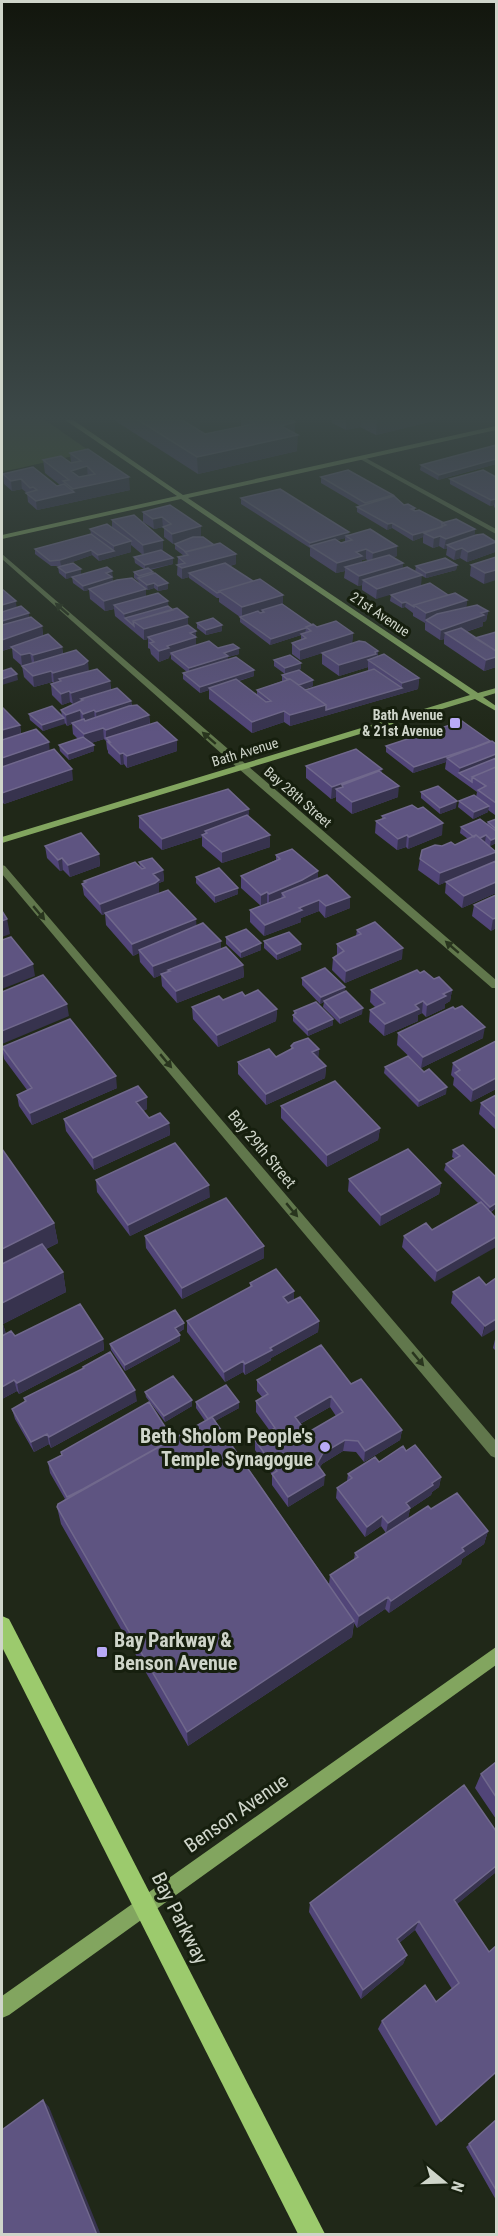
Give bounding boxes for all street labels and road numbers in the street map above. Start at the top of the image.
street label: 21st Avenue [347,588,413,640]
street label: Bath Avenue [210,734,281,770]
street label: Bay 28th Street [261,763,335,831]
street label: Bay 29th Street [224,1106,300,1192]
street label: Benson Avenue [180,1768,292,1858]
street label: Bay Parkway [147,1868,213,1968]

